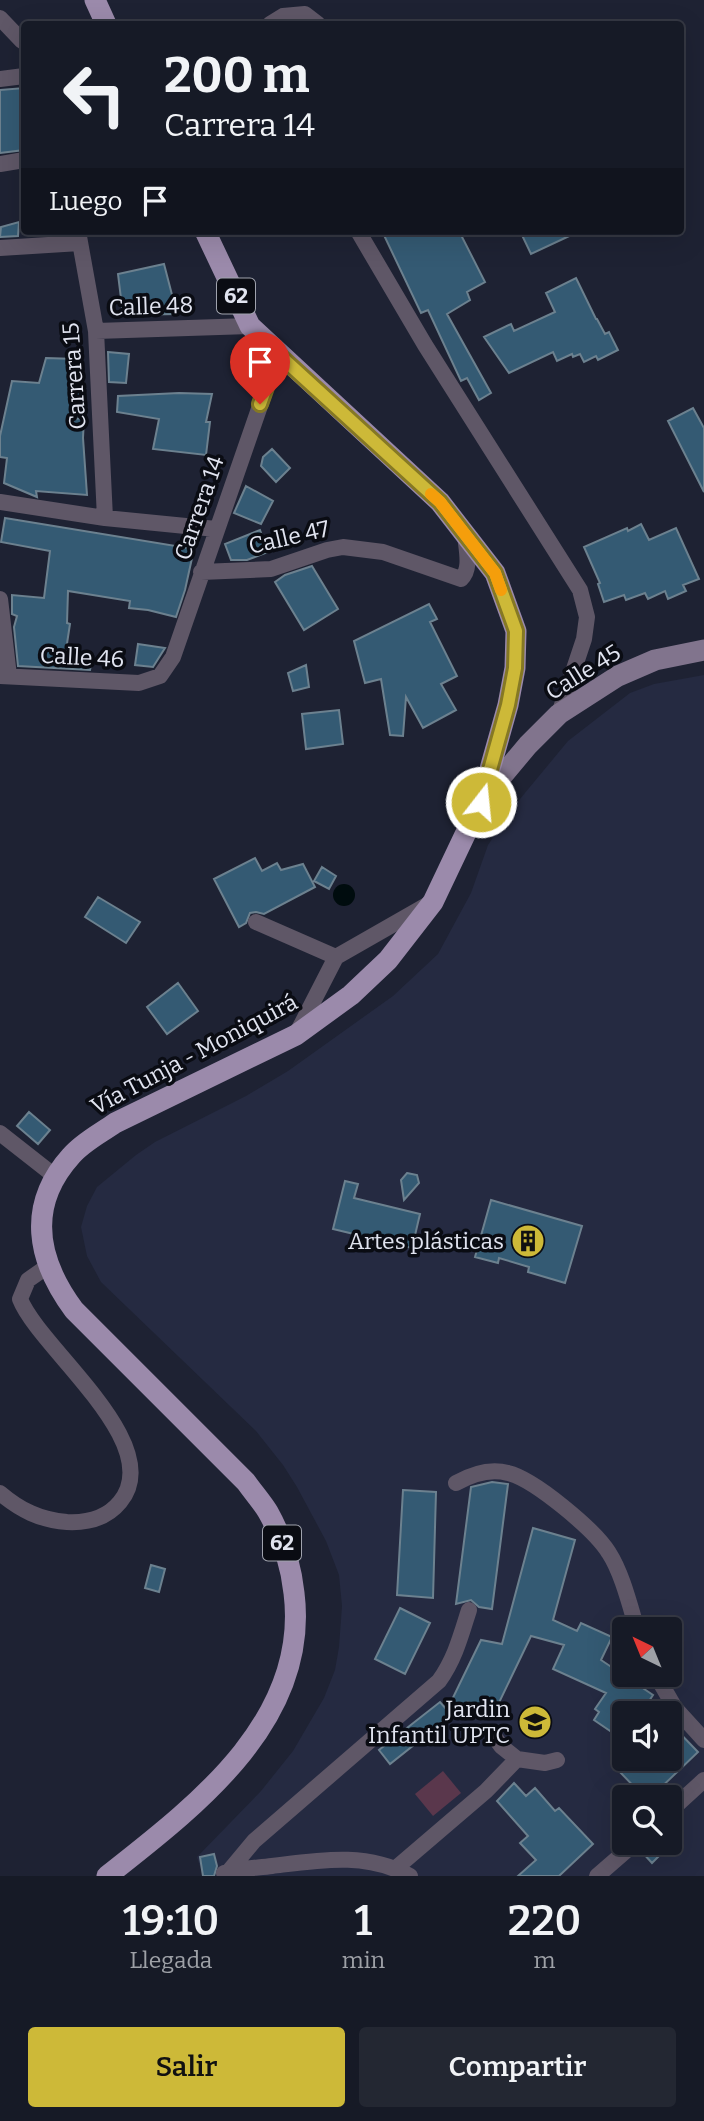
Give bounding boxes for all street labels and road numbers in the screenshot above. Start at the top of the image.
road number: 62 [217,278,255,314]
street label: Calle 48 [108,291,194,321]
street label: Carrera 15 [56,322,92,430]
street label: Carrera 14 [168,452,230,564]
street label: Calle 47 [246,514,333,560]
street label: Calle 45 [540,638,626,706]
street label: Calle 46 [39,641,125,673]
street label: Vía Tunja - Moniquirá [86,987,303,1120]
road number: 62 [263,1526,301,1560]

